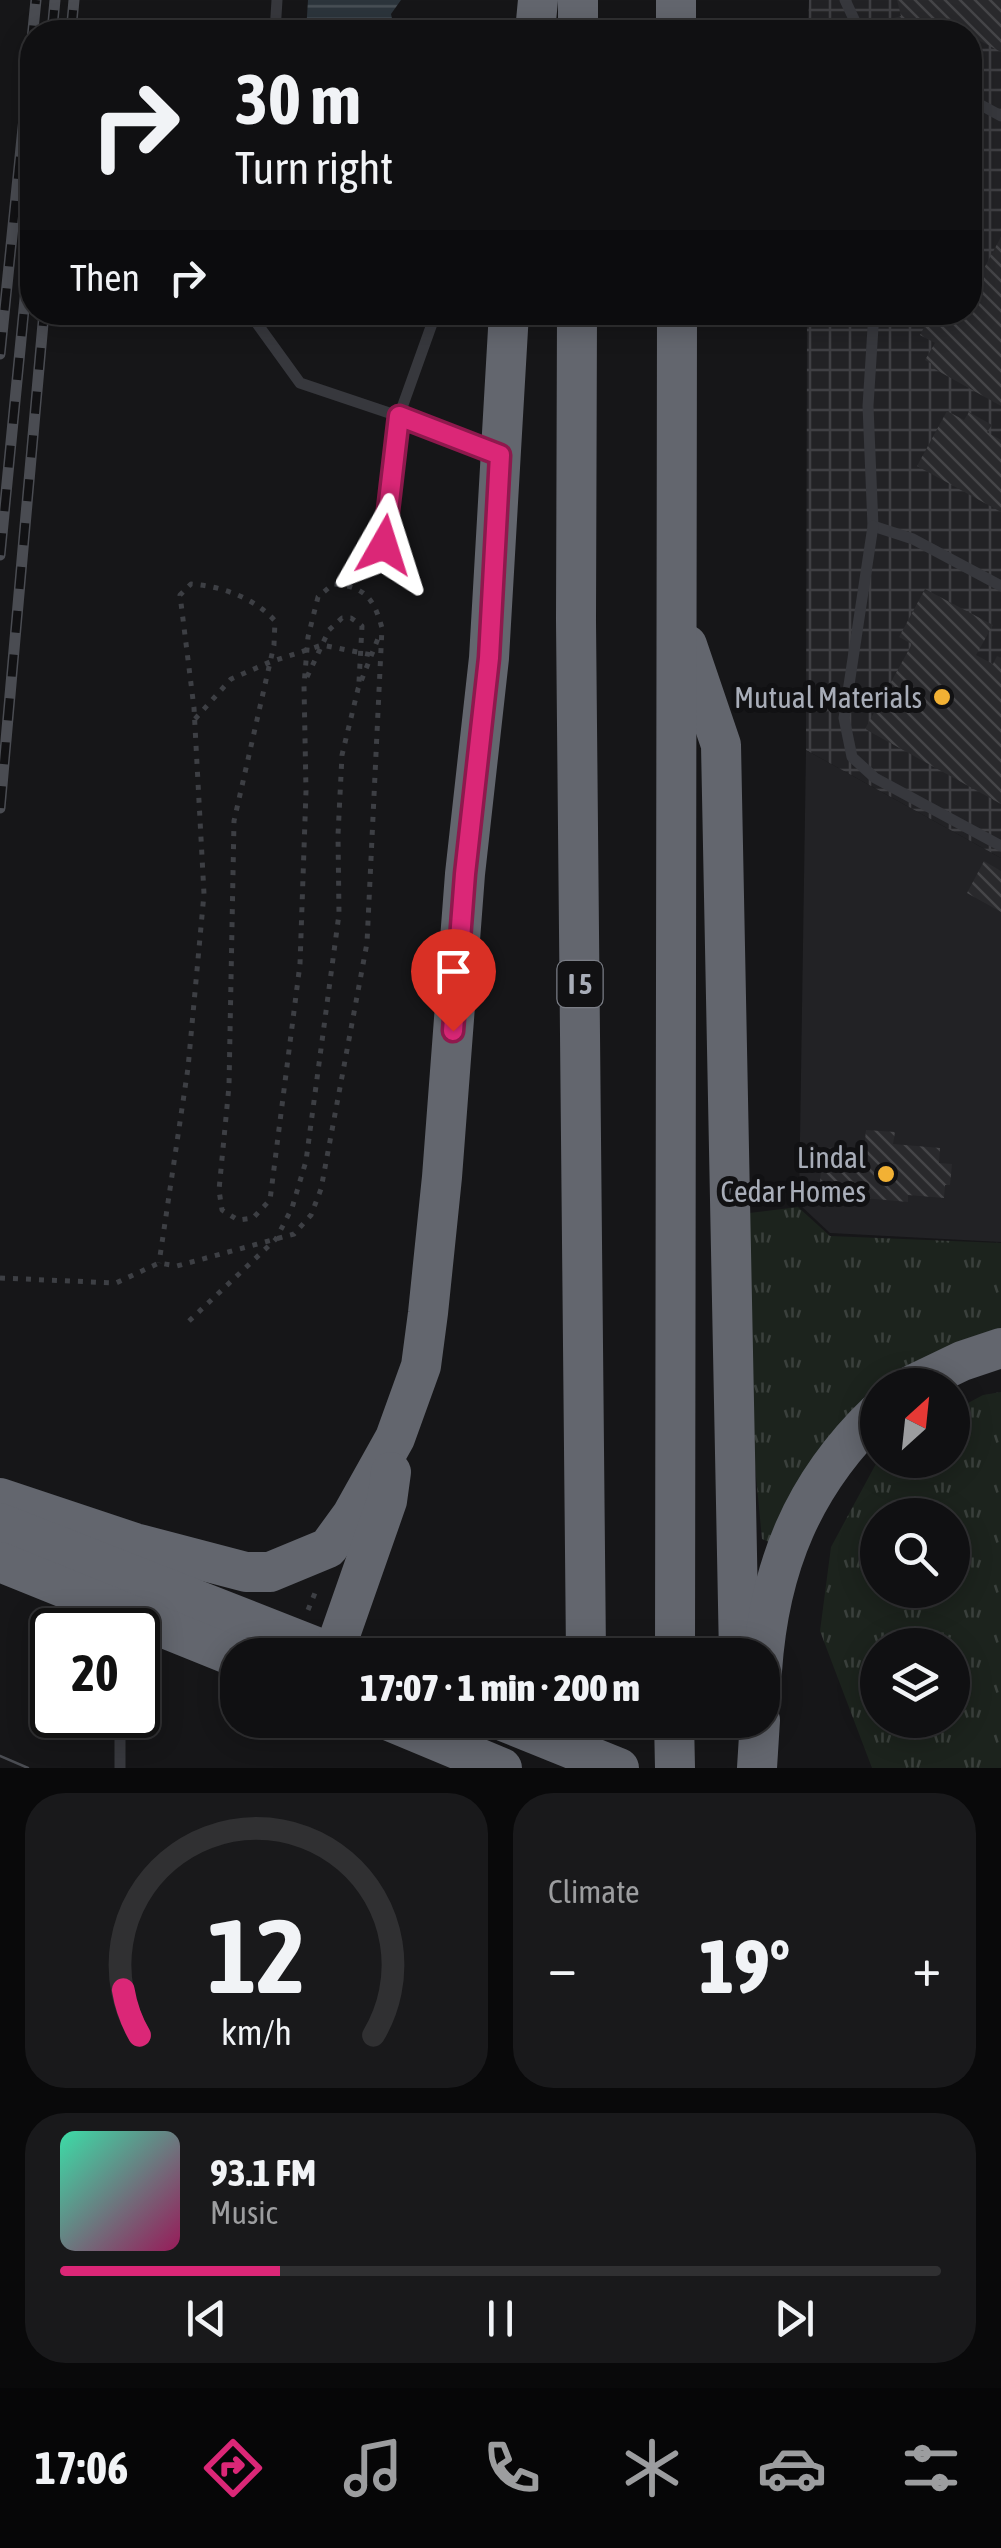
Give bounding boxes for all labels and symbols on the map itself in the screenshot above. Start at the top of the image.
position arrow [332,493,436,597]
place label: Mutual Materials [734,680,922,714]
marker: Mutual Materials [931,686,953,708]
pin [411,929,496,1032]
road number: I 5 [558,961,602,1007]
place label: Lindal Cedar Homes [721,1140,866,1208]
marker: Lindal Cedar Homes [875,1163,897,1185]
north arrow [860,1368,970,1478]
speed limit sign: 20 [30,1608,160,1738]

